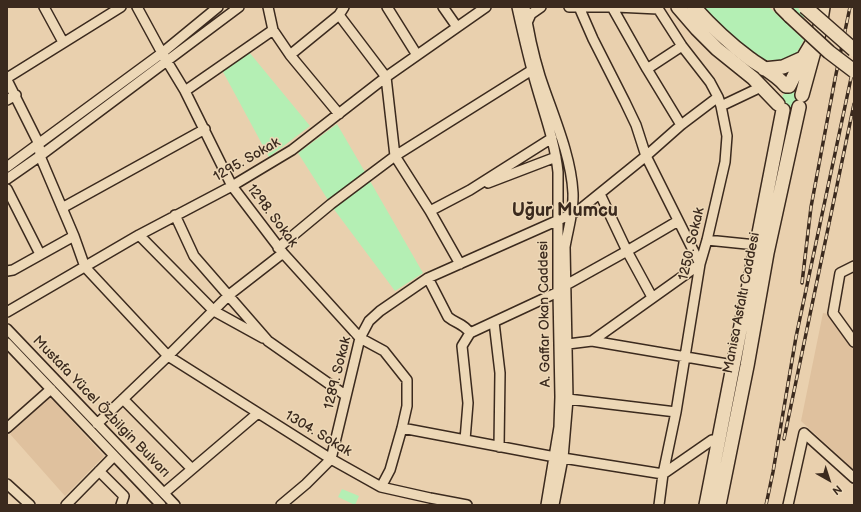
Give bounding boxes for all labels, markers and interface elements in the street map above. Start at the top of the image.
street label: 1295. Sokak [211,134,283,186]
street label: 1298. Sokak [243,181,301,251]
district label: Uğur Mumcu [512,200,618,222]
street label: 1250. Sokak [675,206,709,282]
street label: Manisa Asfaltı Caddesi [720,231,764,375]
street label: A. Gaffar Okan Caddesi [535,241,555,387]
street label: Mustafa Yücel Özbilgin Bulvarı [29,333,173,481]
street label: 1289. Sokak [321,335,355,411]
street label: 1304. Sokak [281,407,355,461]
north arrow [809,460,849,500]
text: N [830,482,844,497]

